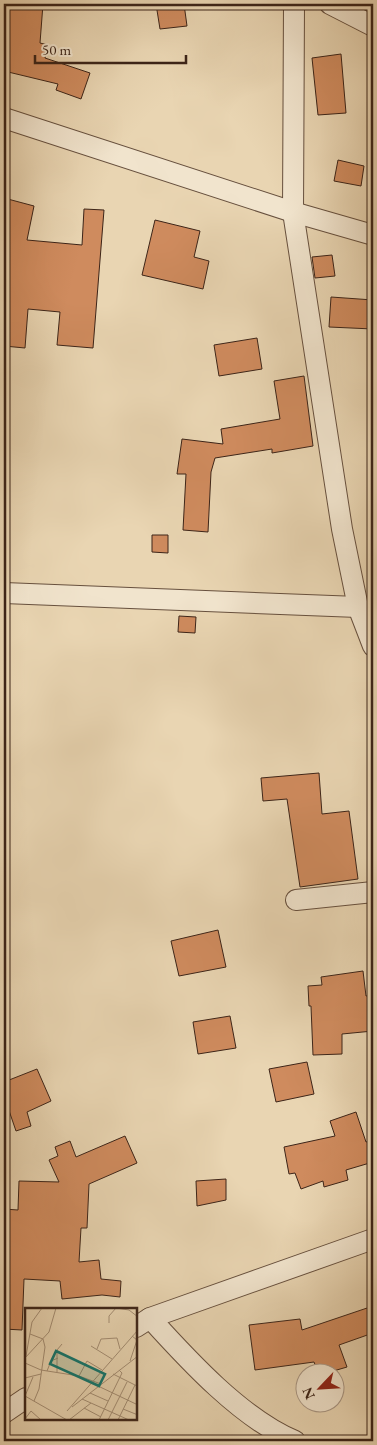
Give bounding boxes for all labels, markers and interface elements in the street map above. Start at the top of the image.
scale bar [35,32,186,64]
text: 50 m [42,40,71,59]
inset map [25,1308,138,1420]
north arrow [294,1362,344,1412]
text: N [297,1384,319,1402]

